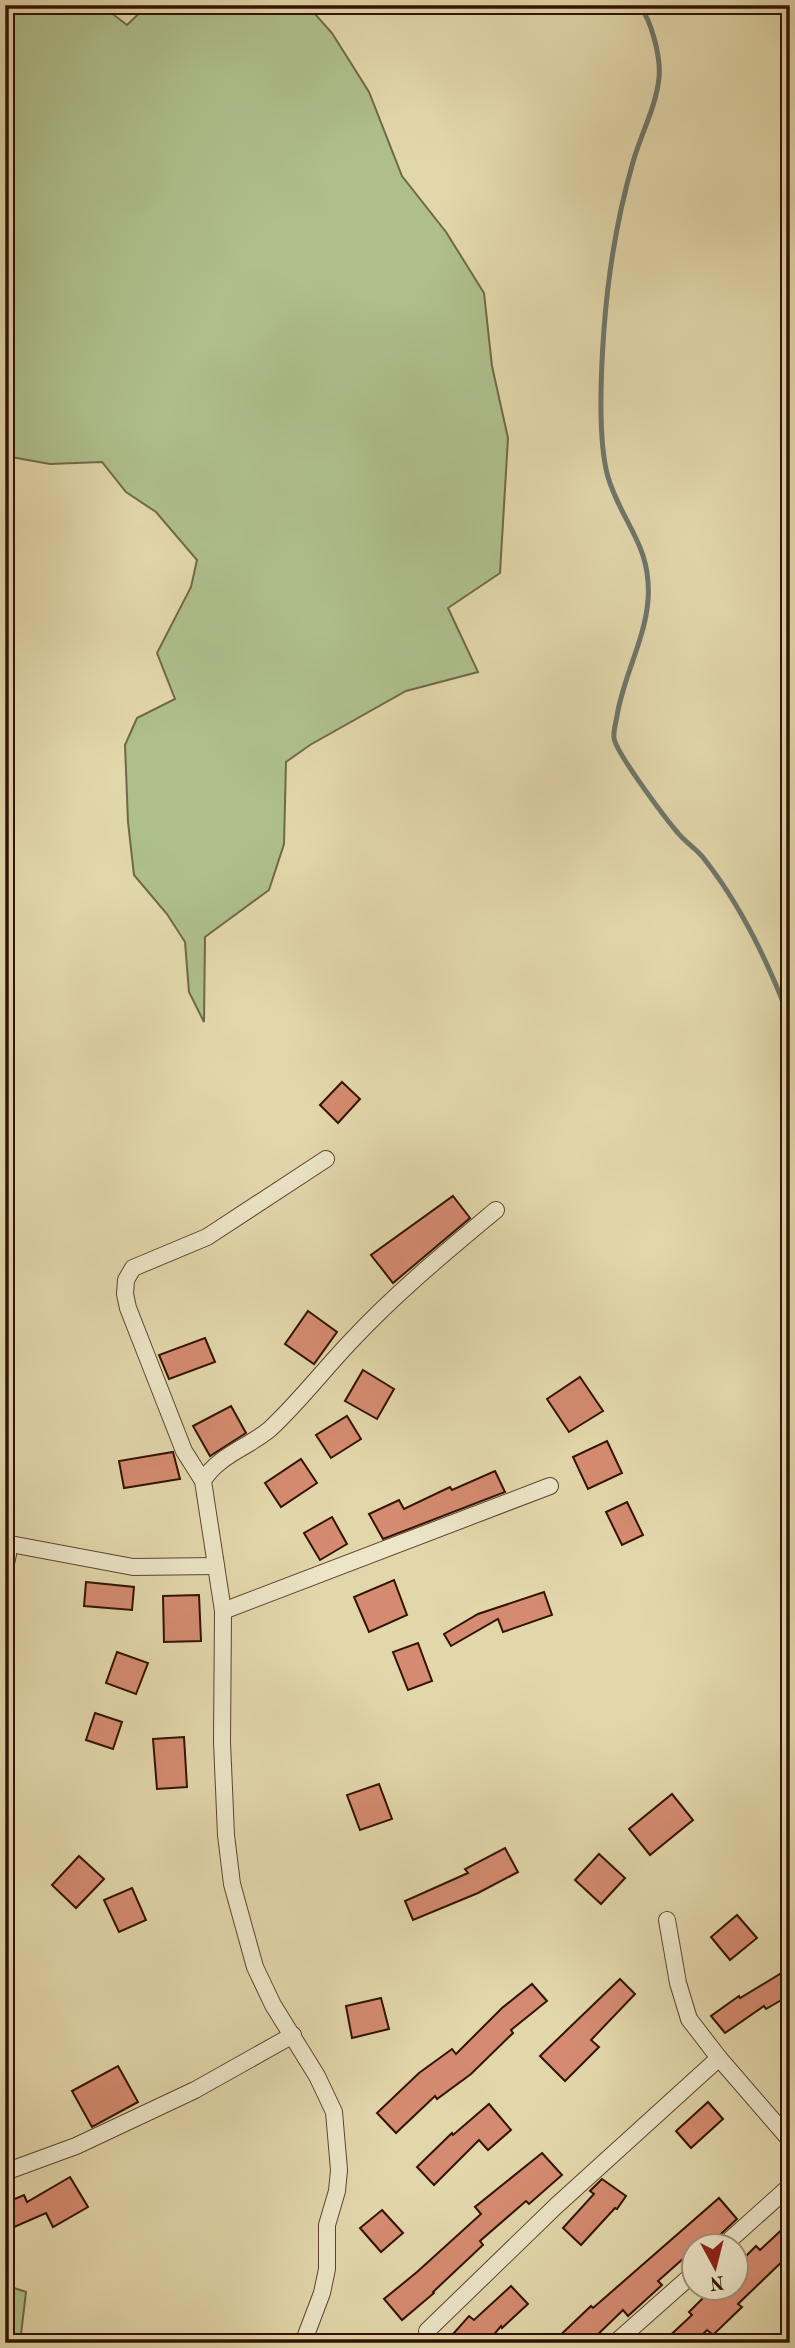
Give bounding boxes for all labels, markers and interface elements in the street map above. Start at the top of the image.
north arrow [680,2232,750,2302]
text: N [708,2271,725,2292]

